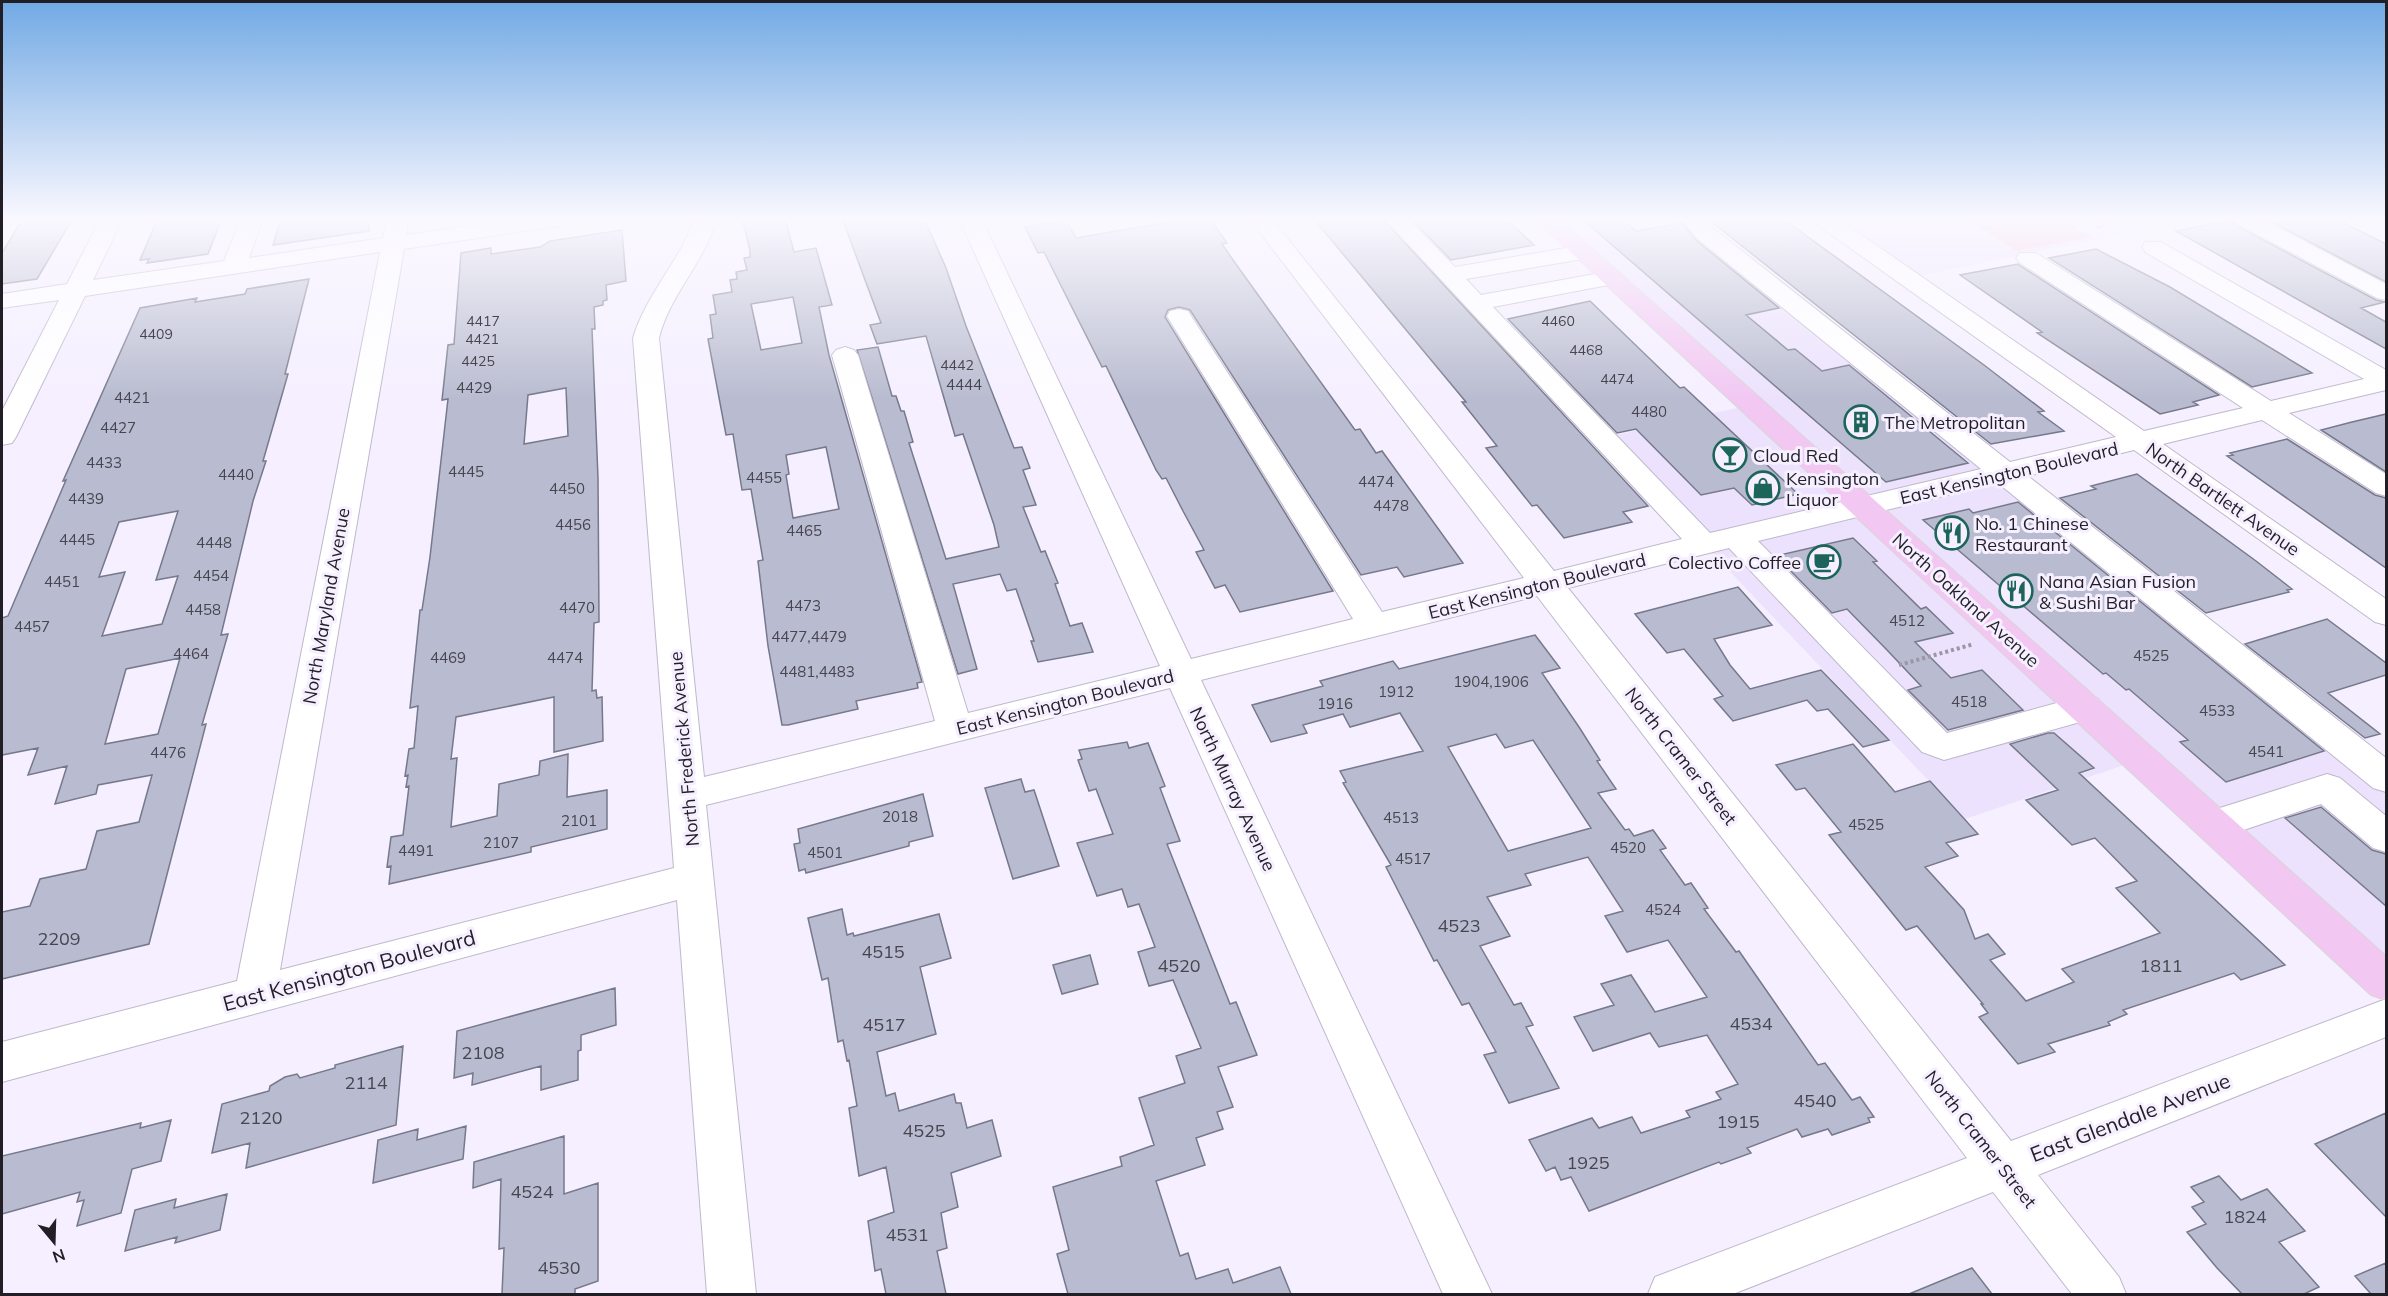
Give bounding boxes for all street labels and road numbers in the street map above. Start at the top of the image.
street label: East Kensington Boulevard [1898,437,2120,509]
street label: North Bartlett Avenue [2142,437,2304,561]
street label: North Maryland Avenue [297,506,355,706]
street label: North Oakland Avenue [1888,528,2044,672]
street label: East Kensington Boulevard [1426,548,1648,624]
street label: North Frederick Avenue [664,651,704,847]
street label: East Kensington Boulevard [954,664,1176,740]
street label: North Cramer Street [1620,683,1742,829]
street label: North Murray Avenue [1185,703,1281,875]
street label: East Kensington Boulevard [220,924,478,1016]
street label: North Cramer Street [1920,1066,2042,1212]
street label: East Glendale Avenue [2026,1067,2234,1167]

